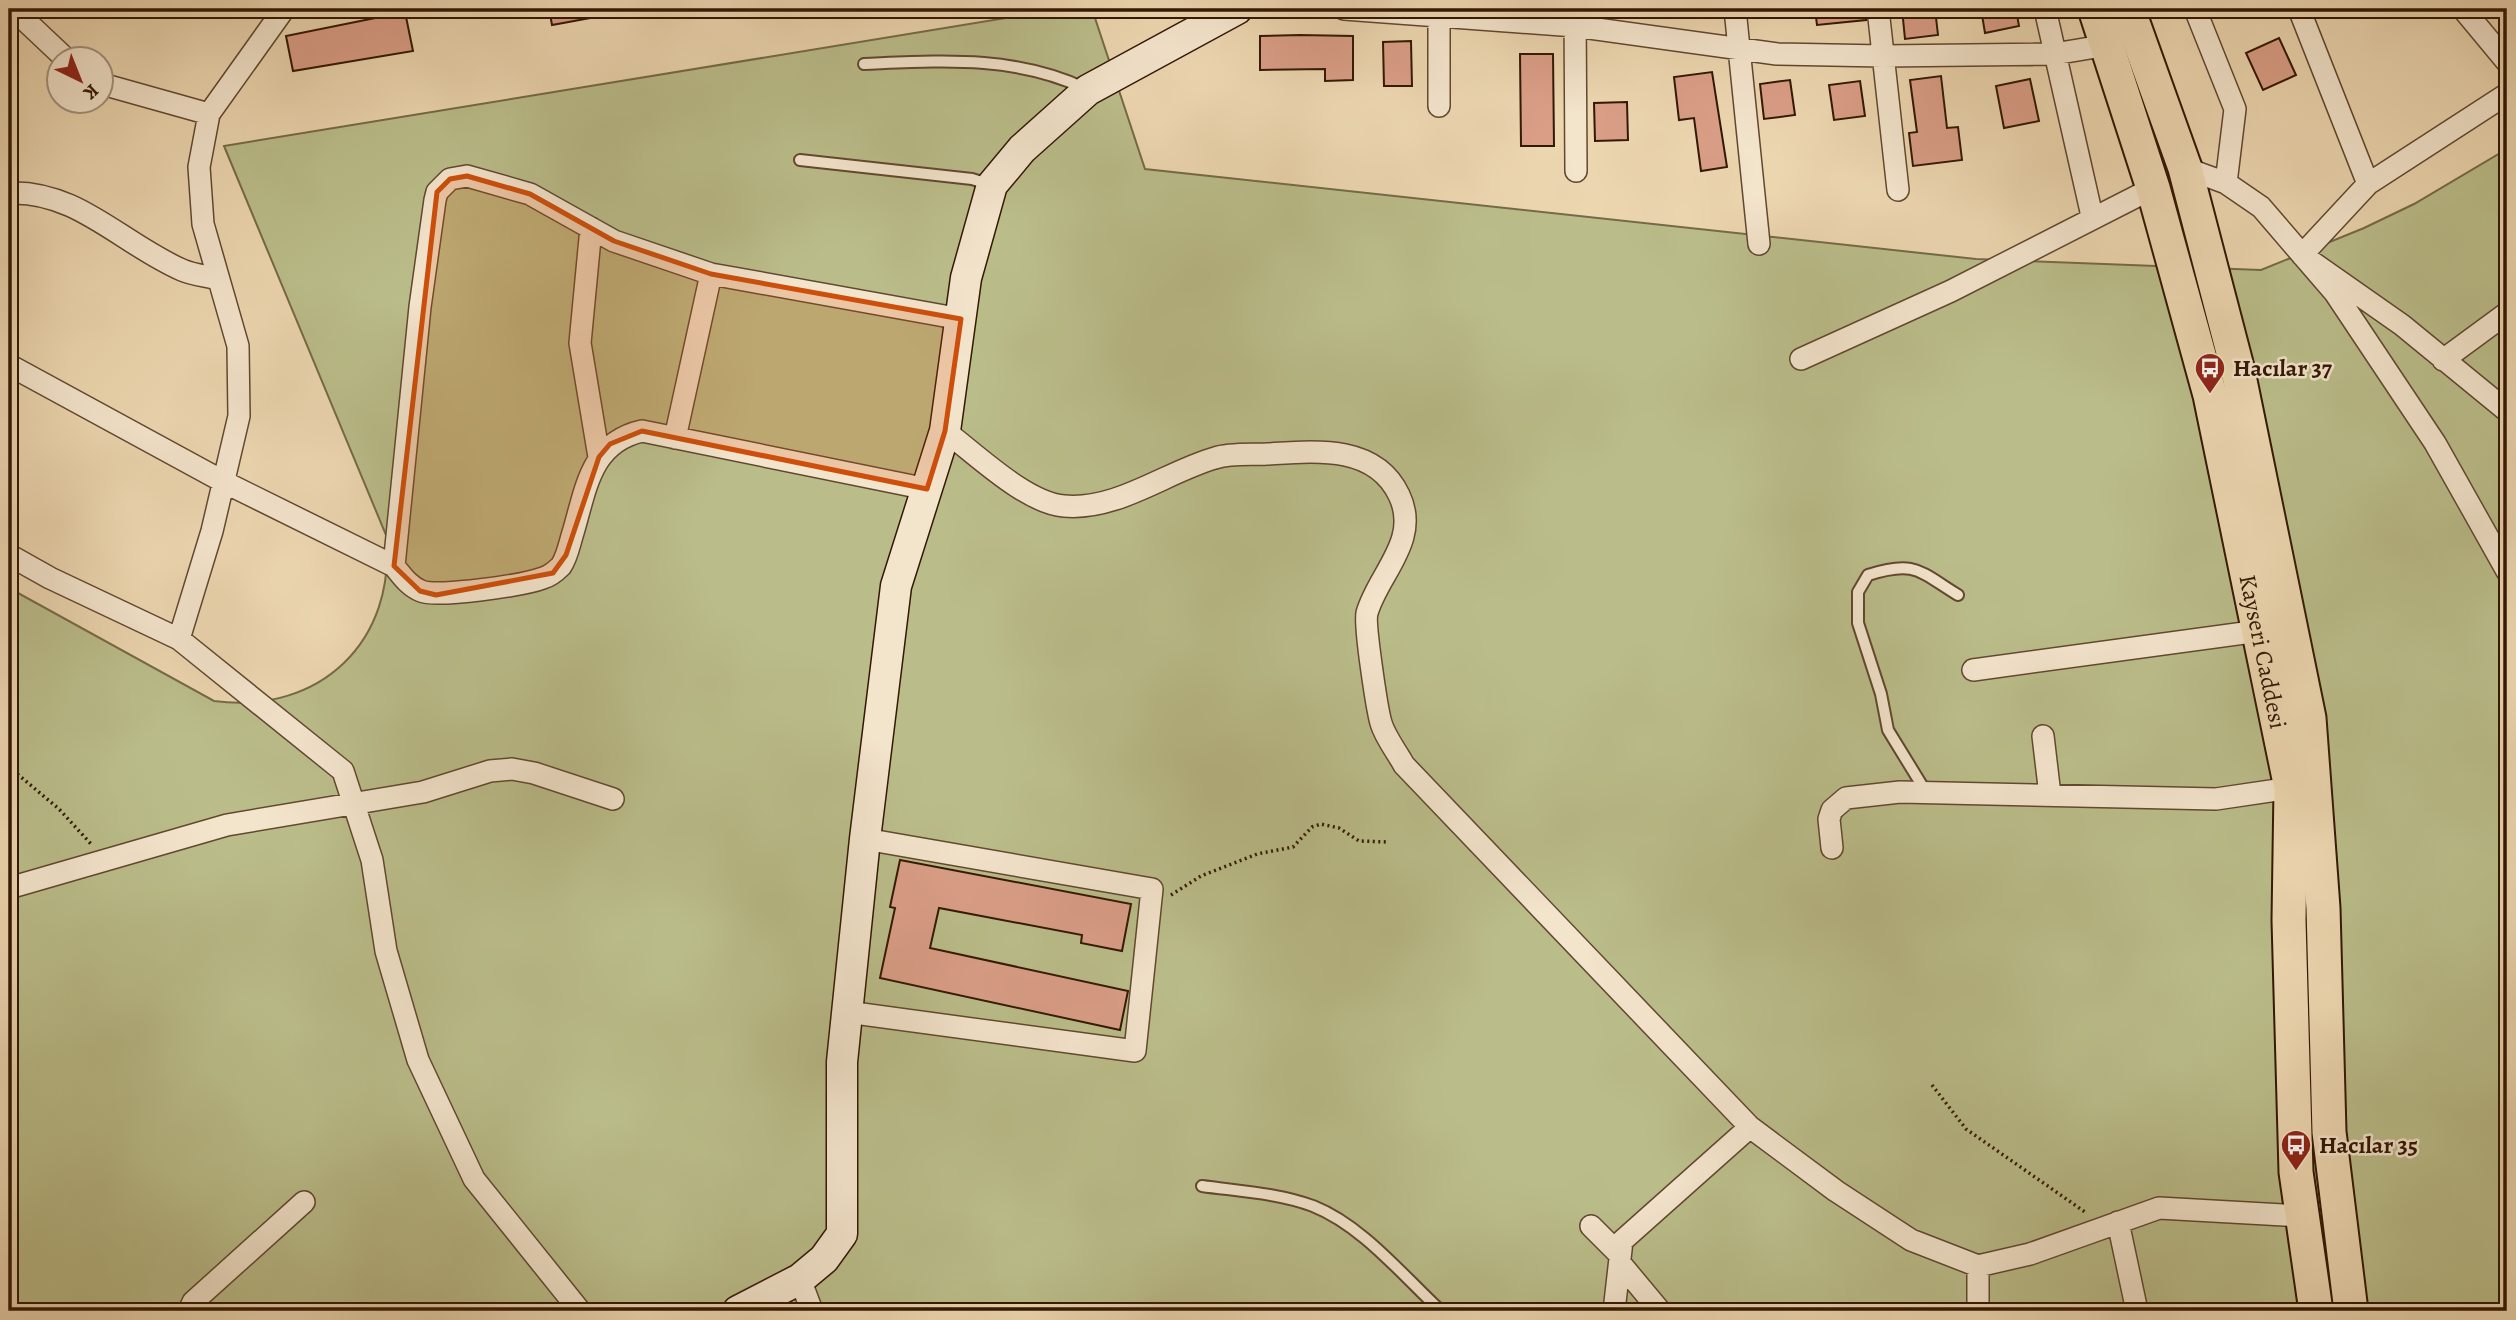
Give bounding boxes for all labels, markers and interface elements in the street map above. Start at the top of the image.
north arrow [46,46,116,116]
text: K [77,78,104,106]
bus stop icon: Hacılar 37 [2193,351,2227,395]
place label: Hacılar 37 [2233,352,2333,384]
street label: Kayseri Caddesi [2231,572,2294,732]
bus stop icon: Hacılar 35 [2279,1128,2313,1172]
place label: Hacılar 35 [2319,1129,2418,1161]

